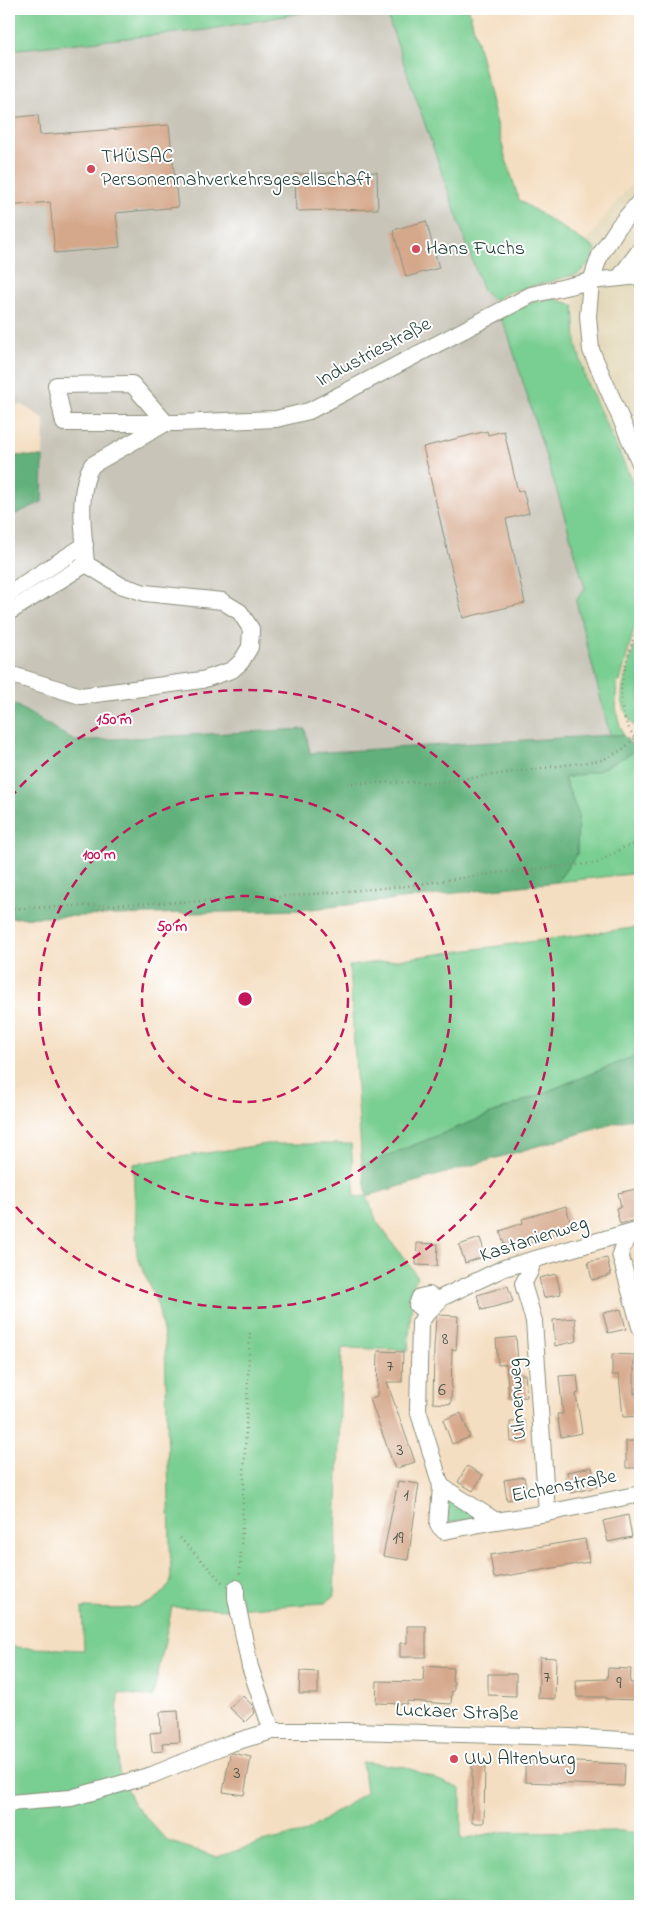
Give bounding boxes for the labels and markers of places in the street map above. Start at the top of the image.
place label: THÜSAC Personennahverkehrsgesellschaft [101,143,372,196]
marker: THÜSAC Personennahverkehrsgesellschaft [85,163,97,175]
place label: Hans Fuchs [426,235,525,264]
marker: Hans Fuchs [410,243,422,255]
centre of rings [236,990,254,1008]
place label: UW Altenburg [464,1745,576,1775]
marker: UW Altenburg [448,1753,460,1765]

